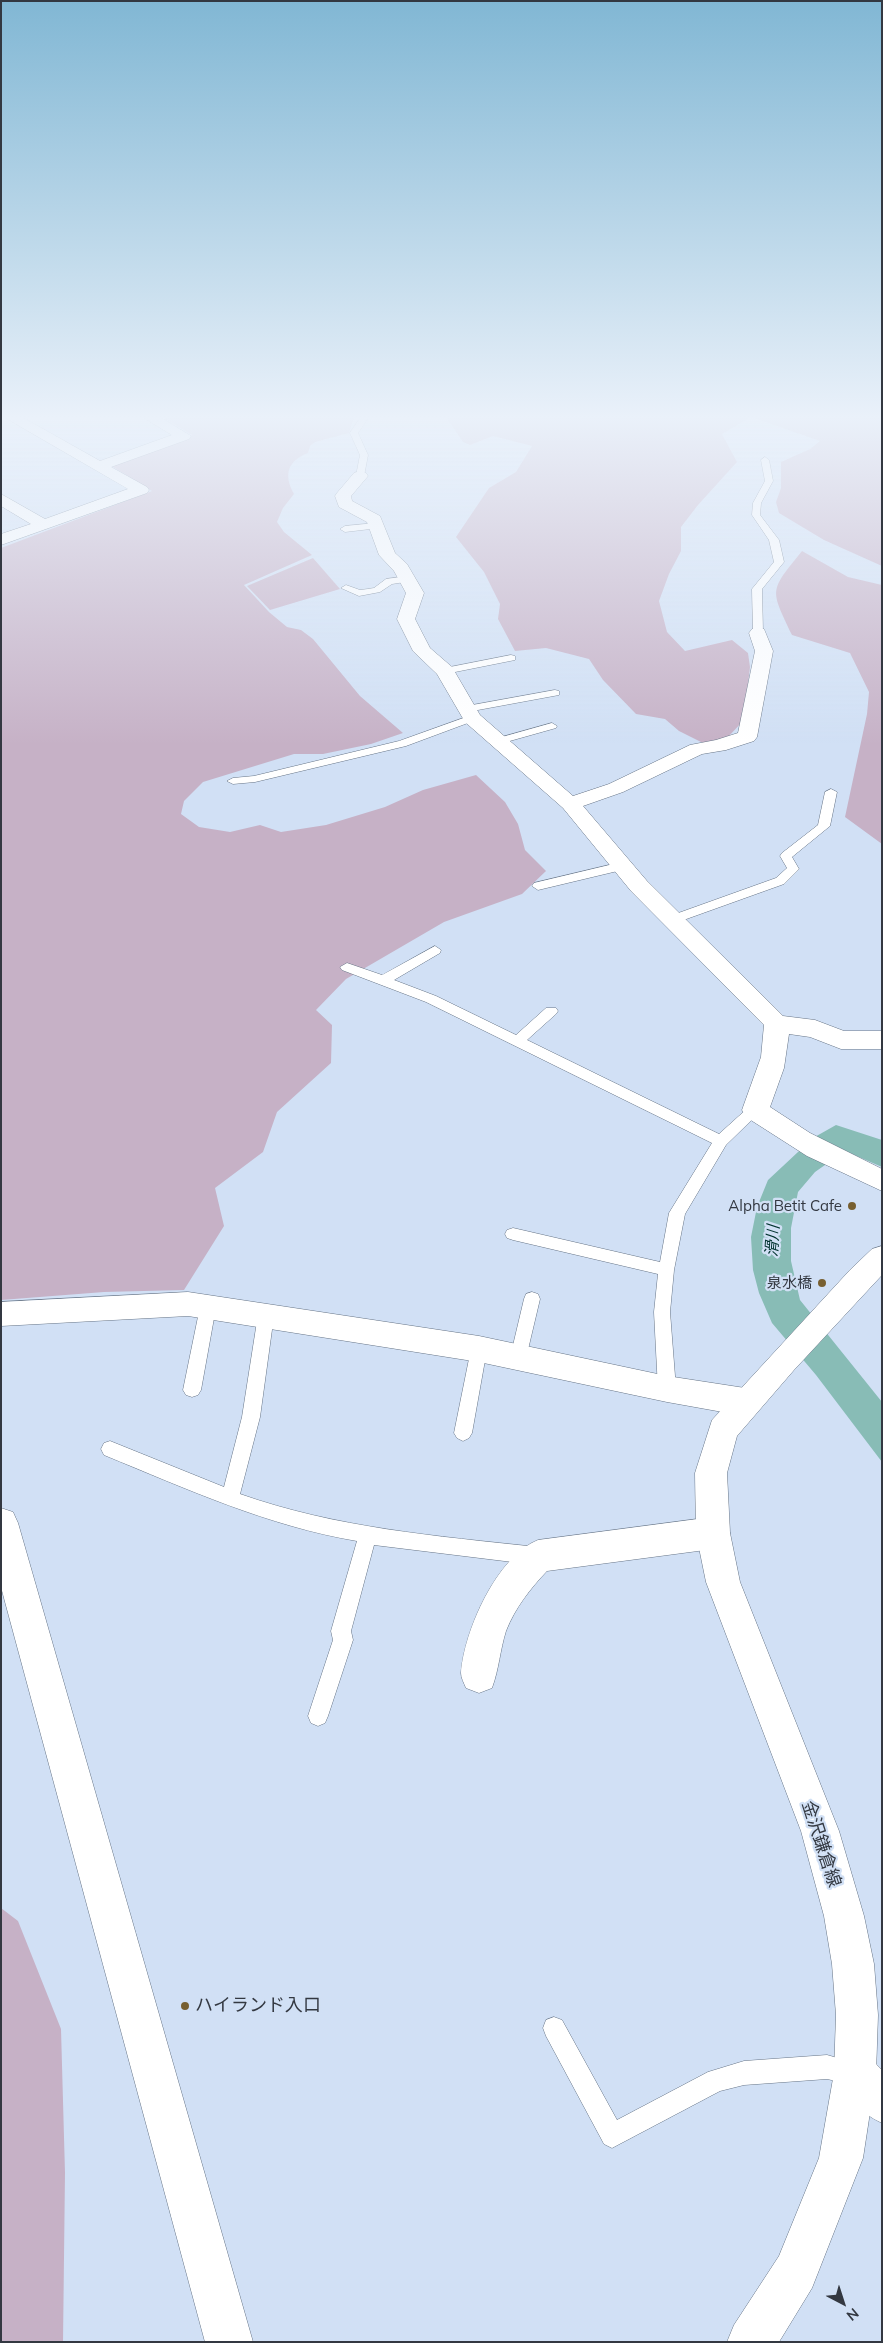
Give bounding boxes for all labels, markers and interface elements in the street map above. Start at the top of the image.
place label: Alpha Betit Cafe [728,1197,842,1215]
marker: Alpha Betit Cafe [846,1200,858,1212]
water label: 滑川 [762,1224,784,1258]
place label: 泉水橋 [767,1274,812,1292]
marker: 泉水橋 [816,1277,828,1289]
street label: 金沢鎌倉線 [797,1798,845,1890]
place label: ハイランド入口 [195,1995,321,2017]
marker: ハイランド入口 [179,2000,191,2012]
north arrow [818,2278,868,2328]
text: N [843,2304,862,2325]

